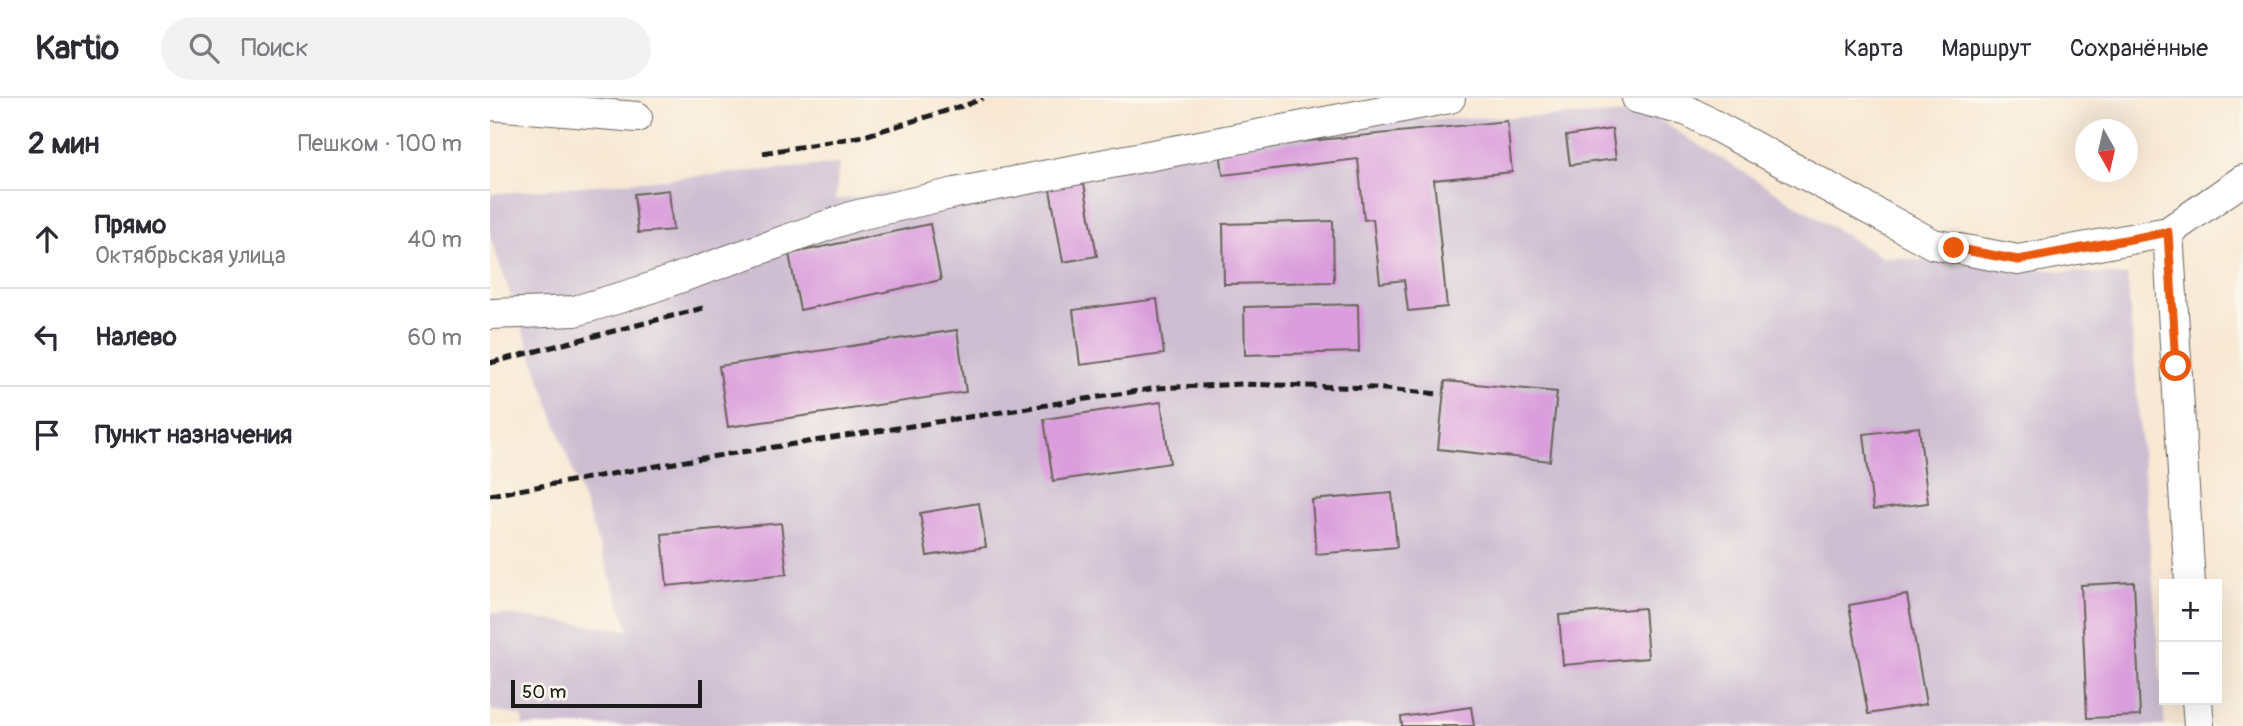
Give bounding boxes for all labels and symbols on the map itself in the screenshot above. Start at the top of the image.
north arrow [2075,119,2138,182]
route end [1938,232,1969,263]
route start [2160,350,2191,381]
scale bar [511,677,702,709]

